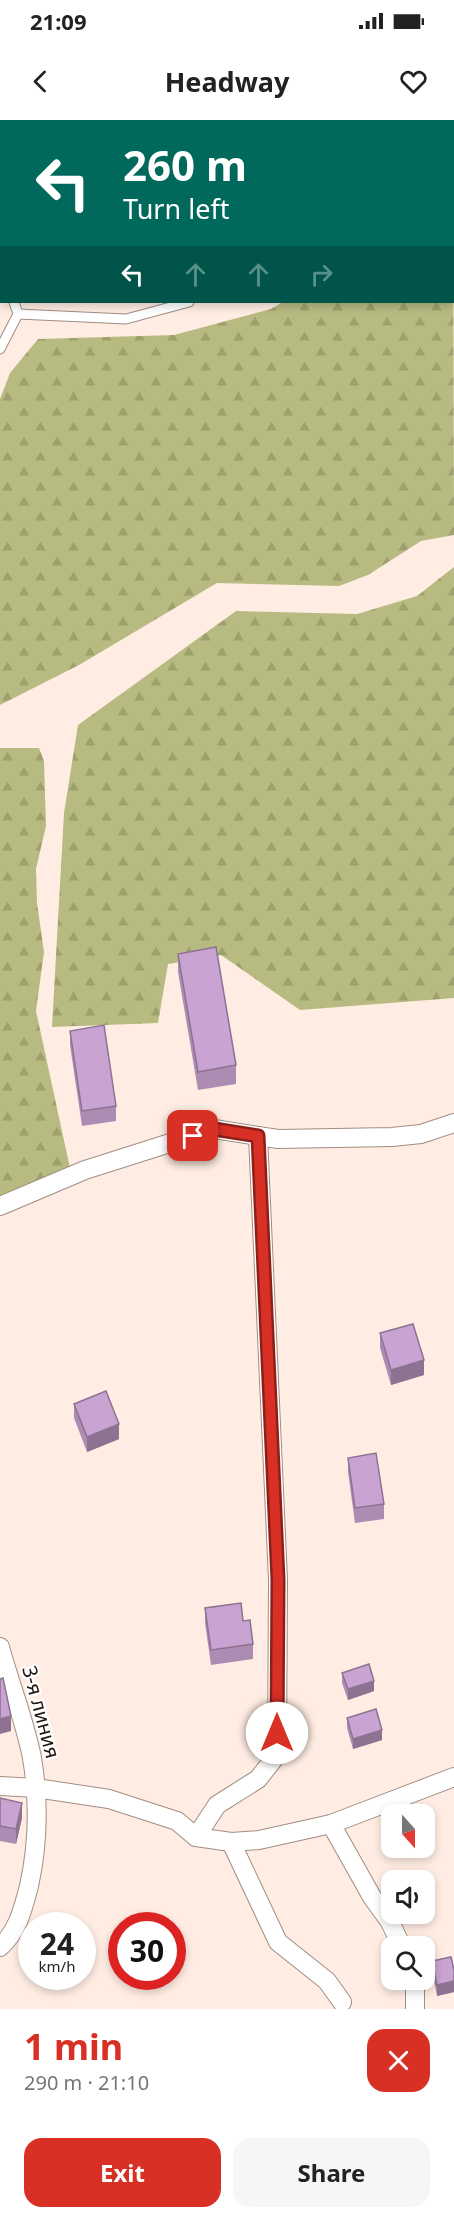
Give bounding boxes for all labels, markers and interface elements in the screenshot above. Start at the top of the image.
text: 21:09 [30,6,87,36]
text: Headway [165,63,289,100]
icon: back [24,65,57,98]
icon: heart [397,65,430,98]
text: 260 m [123,136,247,193]
icon: left [24,144,102,222]
text: Turn left [123,190,229,227]
icon: left [116,258,149,291]
icon: ahead [179,258,212,291]
icon: ahead [242,258,275,291]
icon: right [305,258,338,291]
pin [167,1110,218,1161]
icon: arrive [176,1119,209,1152]
street label: 3-я линия [16,1662,67,1761]
position arrow [245,1701,309,1765]
north arrow [381,1804,435,1858]
map controls [381,1804,435,1990]
button: sound [381,1870,435,1924]
speed limit sign: 30 [108,1912,186,1990]
text: 24 [40,1923,74,1964]
button: search [381,1936,435,1990]
text: km/h [39,1956,75,1976]
text: 1 min [24,2022,123,2071]
button: close [367,2029,430,2092]
text: 290 m · 21:10 [24,2069,149,2096]
button: Exit [24,2138,221,2207]
button: Share [233,2138,430,2207]

